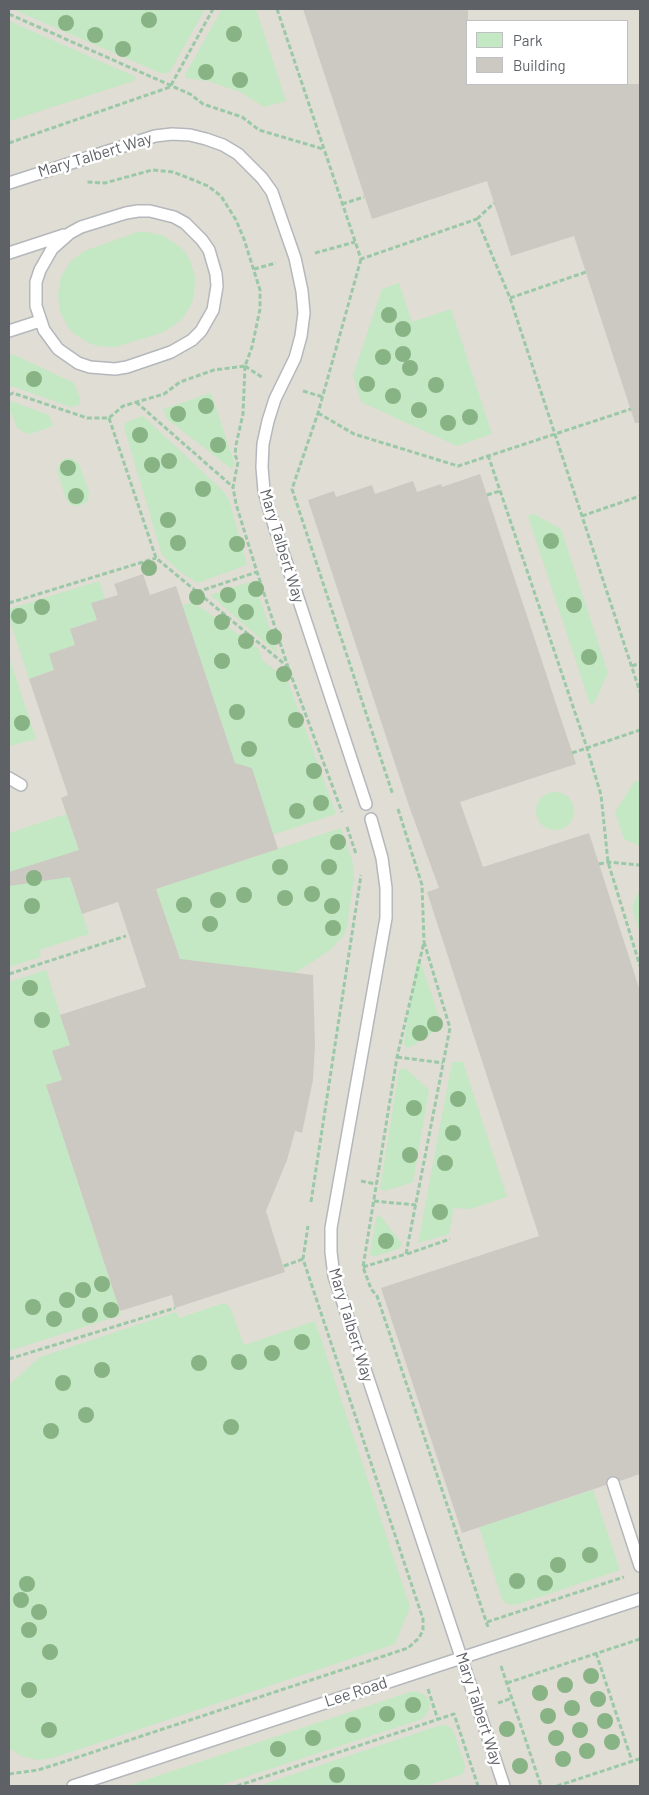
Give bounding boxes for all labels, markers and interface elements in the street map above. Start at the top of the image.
legend [467,20,629,85]
text: Park [513,31,542,49]
text: Building [513,56,566,74]
street label: Mary Talbert Way [36,129,154,181]
street label: Mary Talbert Way [256,487,308,605]
street label: Mary Talbert Way [325,1266,377,1384]
street label: Mary Talbert Way [452,1650,506,1768]
street label: Lee Road [322,1673,390,1711]

